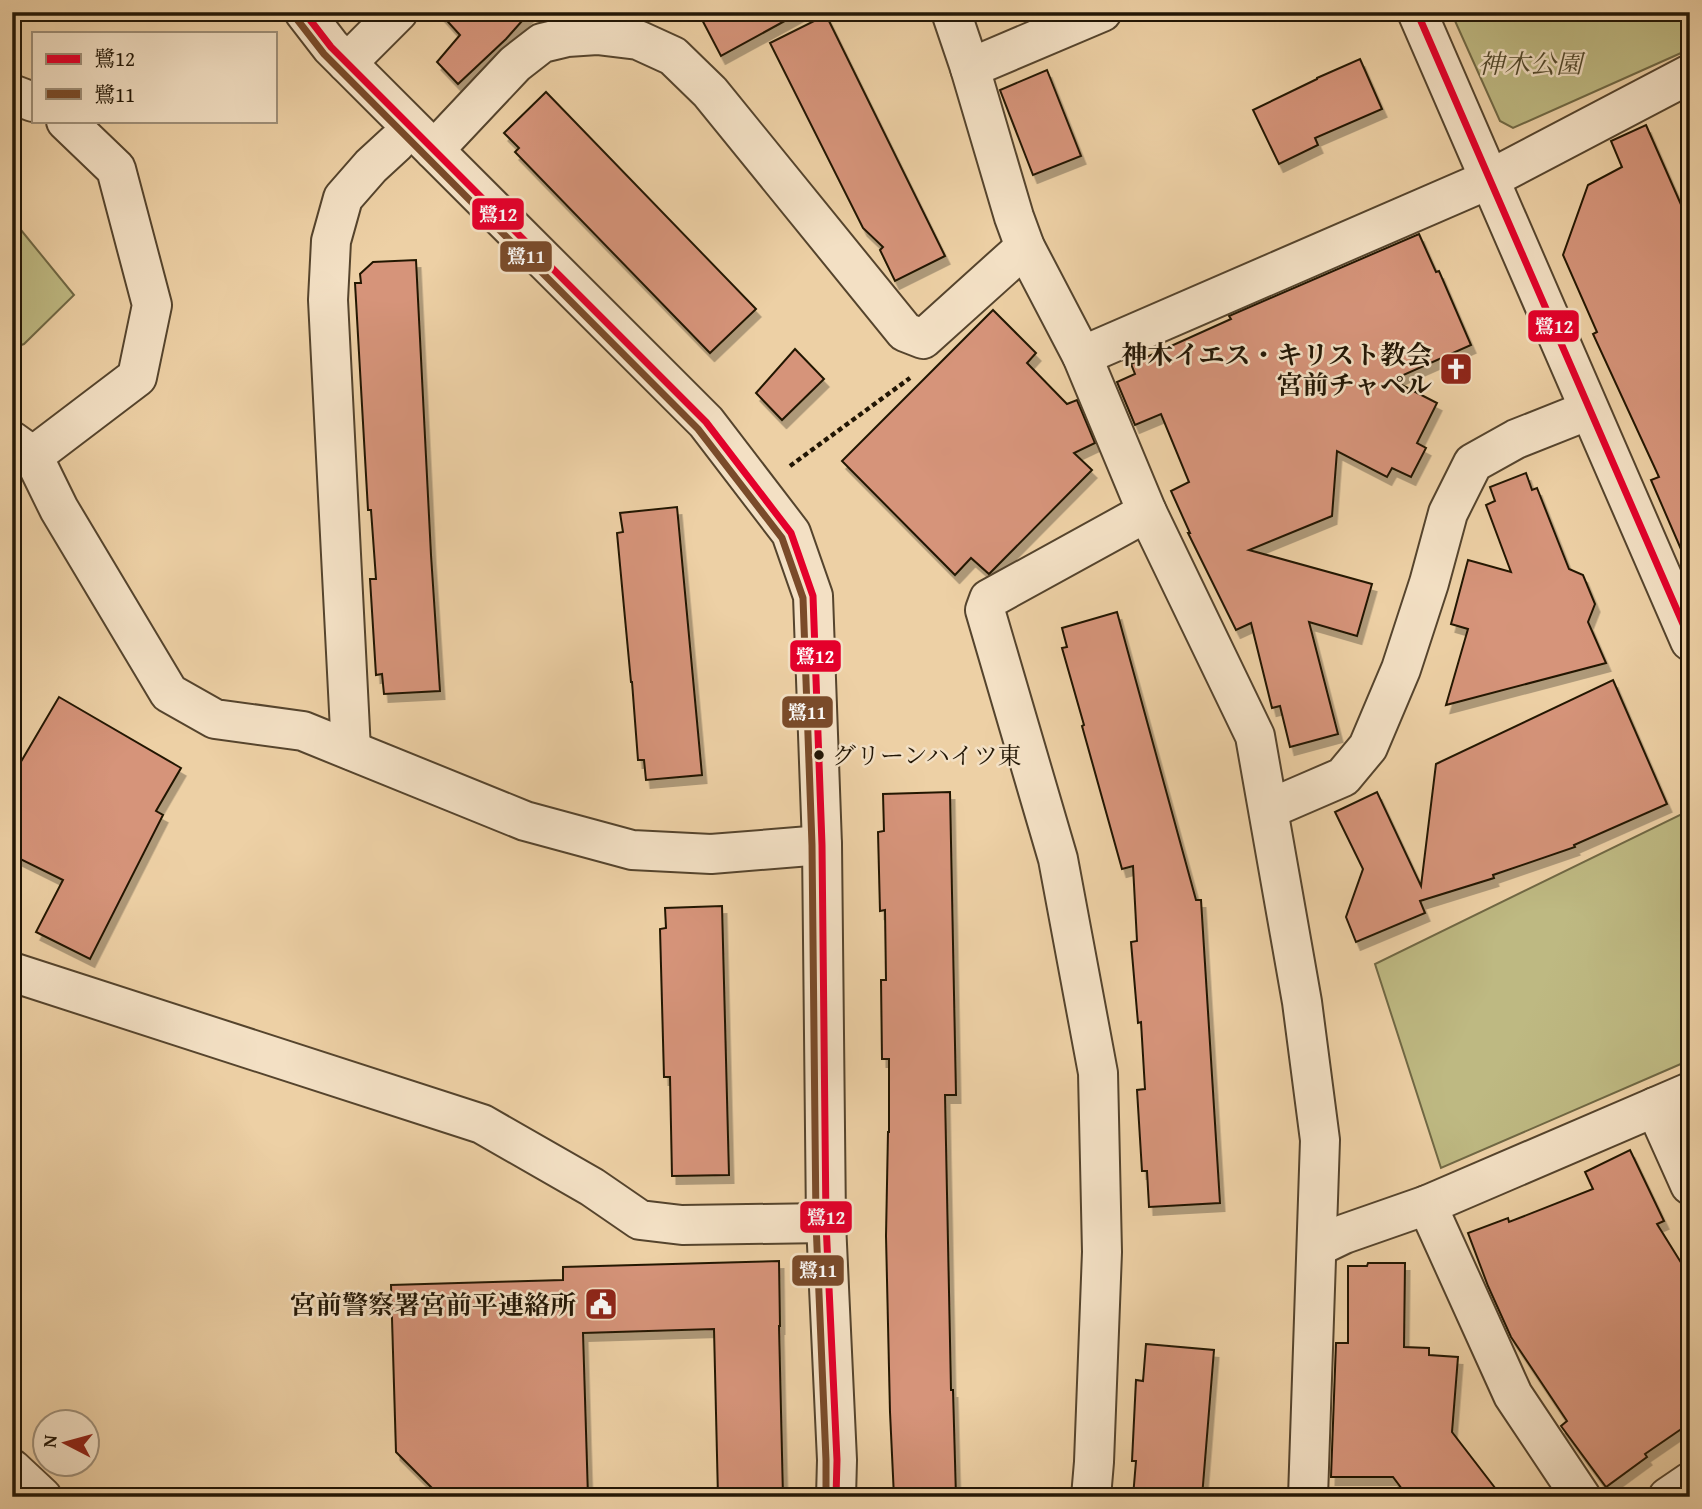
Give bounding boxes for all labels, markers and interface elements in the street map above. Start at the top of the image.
legend [32,32,276,122]
text: 鷺12 [94,43,135,74]
park label: 神木公園 [1478,44,1586,83]
text: 鷺11 [94,79,135,110]
line badge: 鷺12 [471,197,525,231]
text: 鷺12 [479,200,517,228]
line badge: 鷺11 [499,240,553,273]
text: 鷺11 [507,242,545,270]
line badge: 鷺12 [1527,309,1580,343]
text: 鷺12 [1535,312,1573,340]
place label: 神木イエス・キリスト教会 宮前チャペル [1122,335,1432,404]
church icon: 神木イエス・キリスト教会 宮前チャペル [1437,350,1475,388]
line badge: 鷺12 [789,639,842,673]
text: 鷺12 [796,642,834,670]
line badge: 鷺11 [781,695,834,729]
text: 鷺11 [788,698,826,726]
place label: グリーンハイツ東 [832,738,1022,773]
marker: グリーンハイツ東 [812,748,826,762]
line badge: 鷺12 [799,1200,853,1234]
text: 鷺12 [807,1203,845,1231]
line badge: 鷺11 [791,1254,845,1287]
text: 鷺11 [799,1256,837,1284]
place label: 宮前警察署宮前平連絡所 [290,1285,576,1324]
public building icon: 宮前警察署宮前平連絡所 [582,1285,620,1323]
north arrow [32,1408,102,1478]
text: N [35,1433,64,1449]

